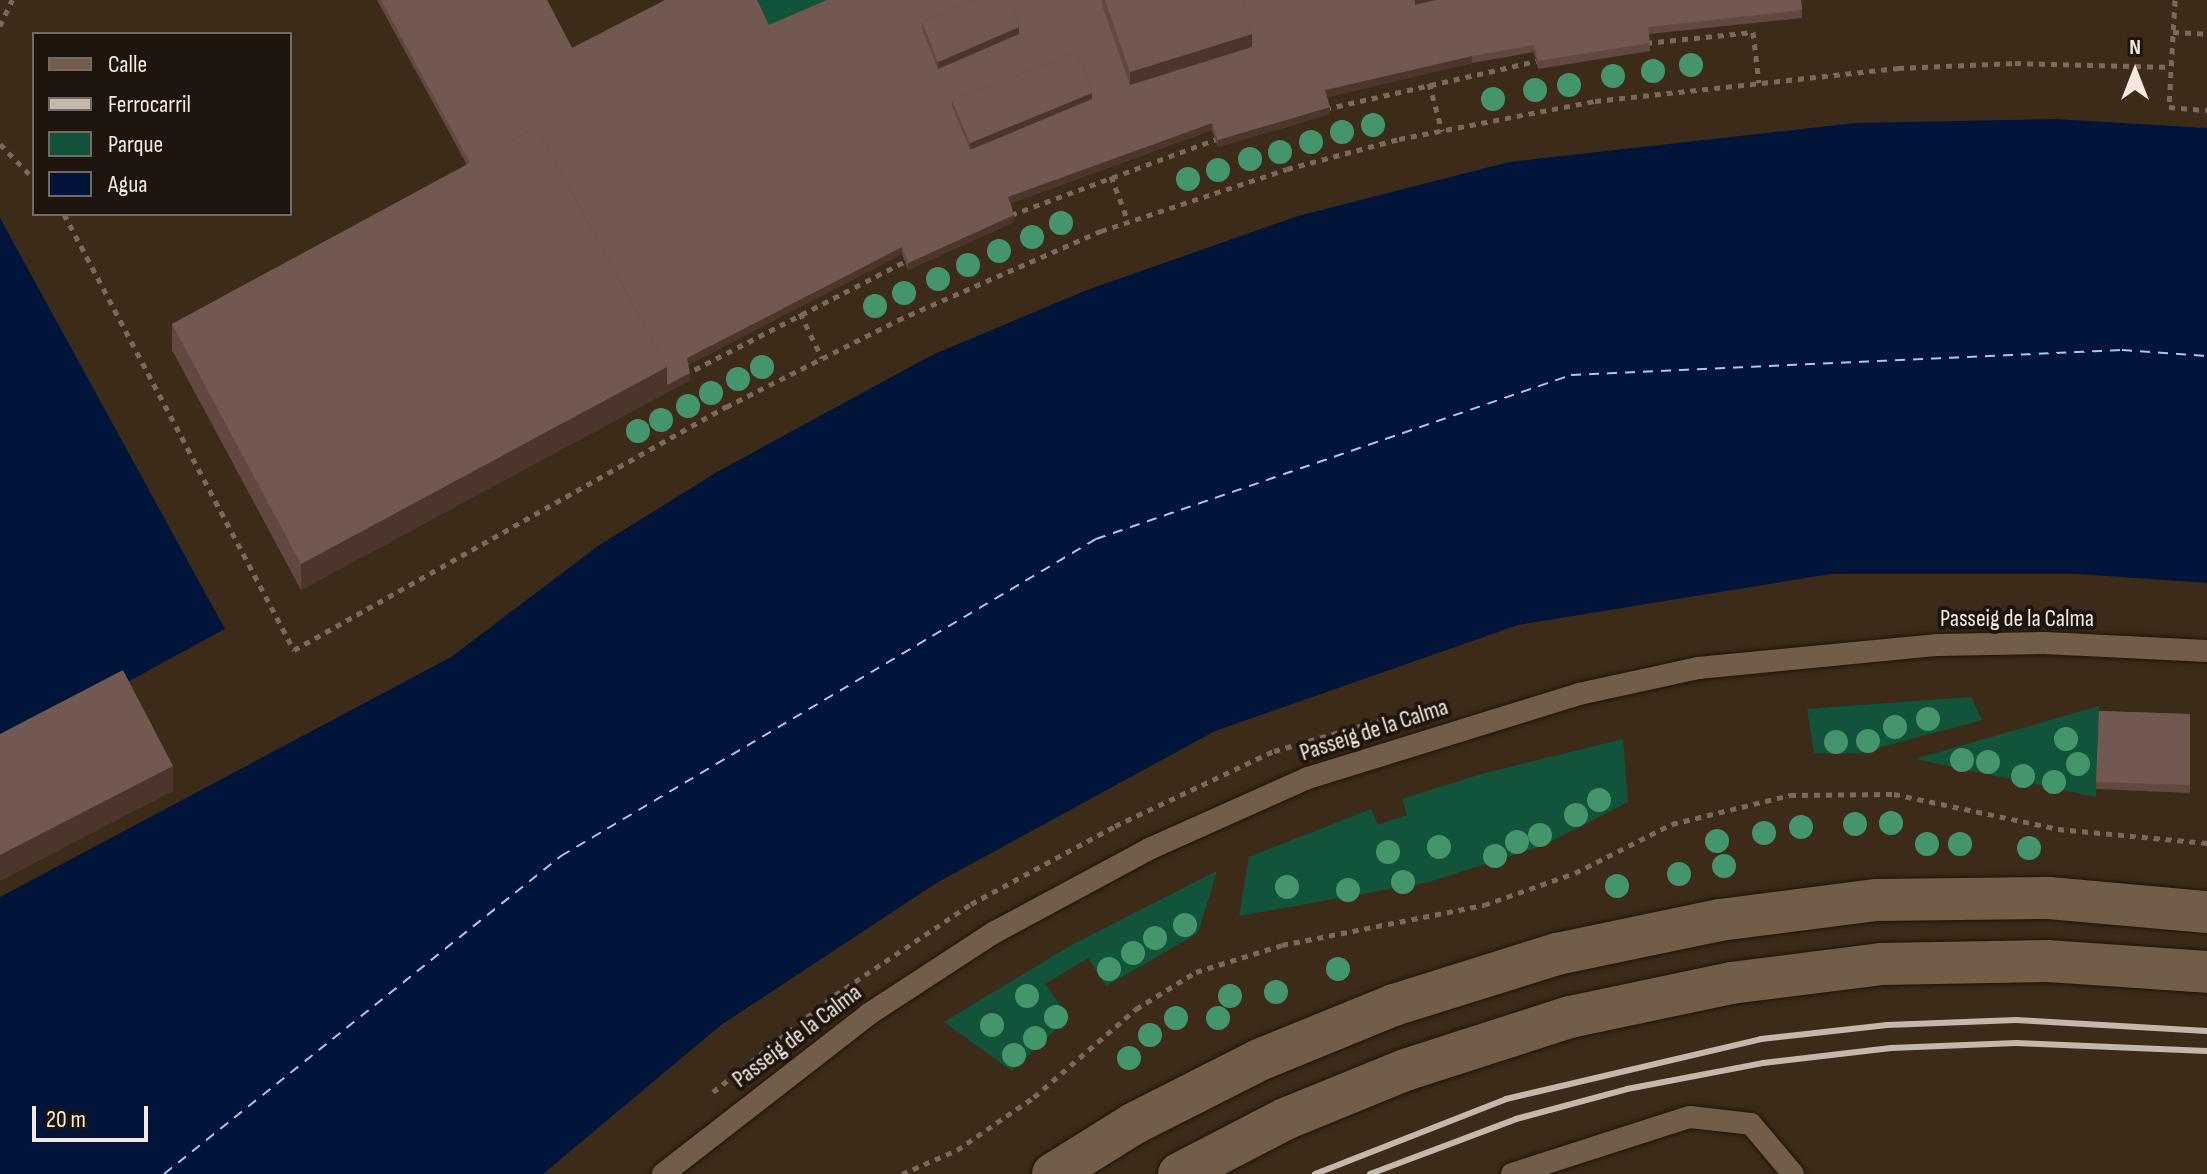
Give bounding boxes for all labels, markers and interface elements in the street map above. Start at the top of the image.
legend [32,32,292,216]
north arrow [2095,32,2175,112]
text: N [2129,34,2141,61]
text: Calle [108,50,147,79]
text: Ferrocarril [108,90,191,119]
text: Parque [108,130,163,159]
text: Agua [108,170,147,199]
street label: Passeig de la Calma [1940,605,2094,633]
street label: Passeig de la Calma [1296,692,1452,768]
street label: Passeig de la Calma [727,978,867,1094]
scale bar [36,1090,152,1140]
text: 20 m [46,1105,86,1134]

